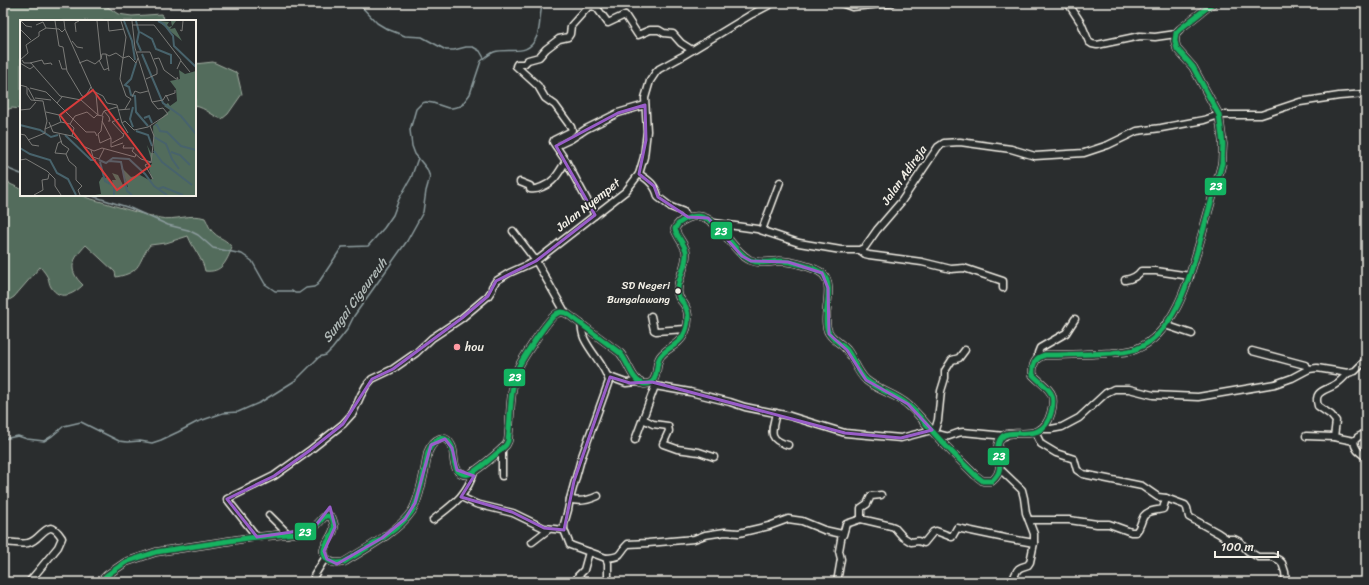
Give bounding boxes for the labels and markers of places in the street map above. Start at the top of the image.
place label: SD Negeri Bungalawang [607,276,671,309]
marker: SD Negeri Bungalawang [673,286,683,296]
place label: hou [464,336,484,358]
marker: hou [452,342,462,352]

